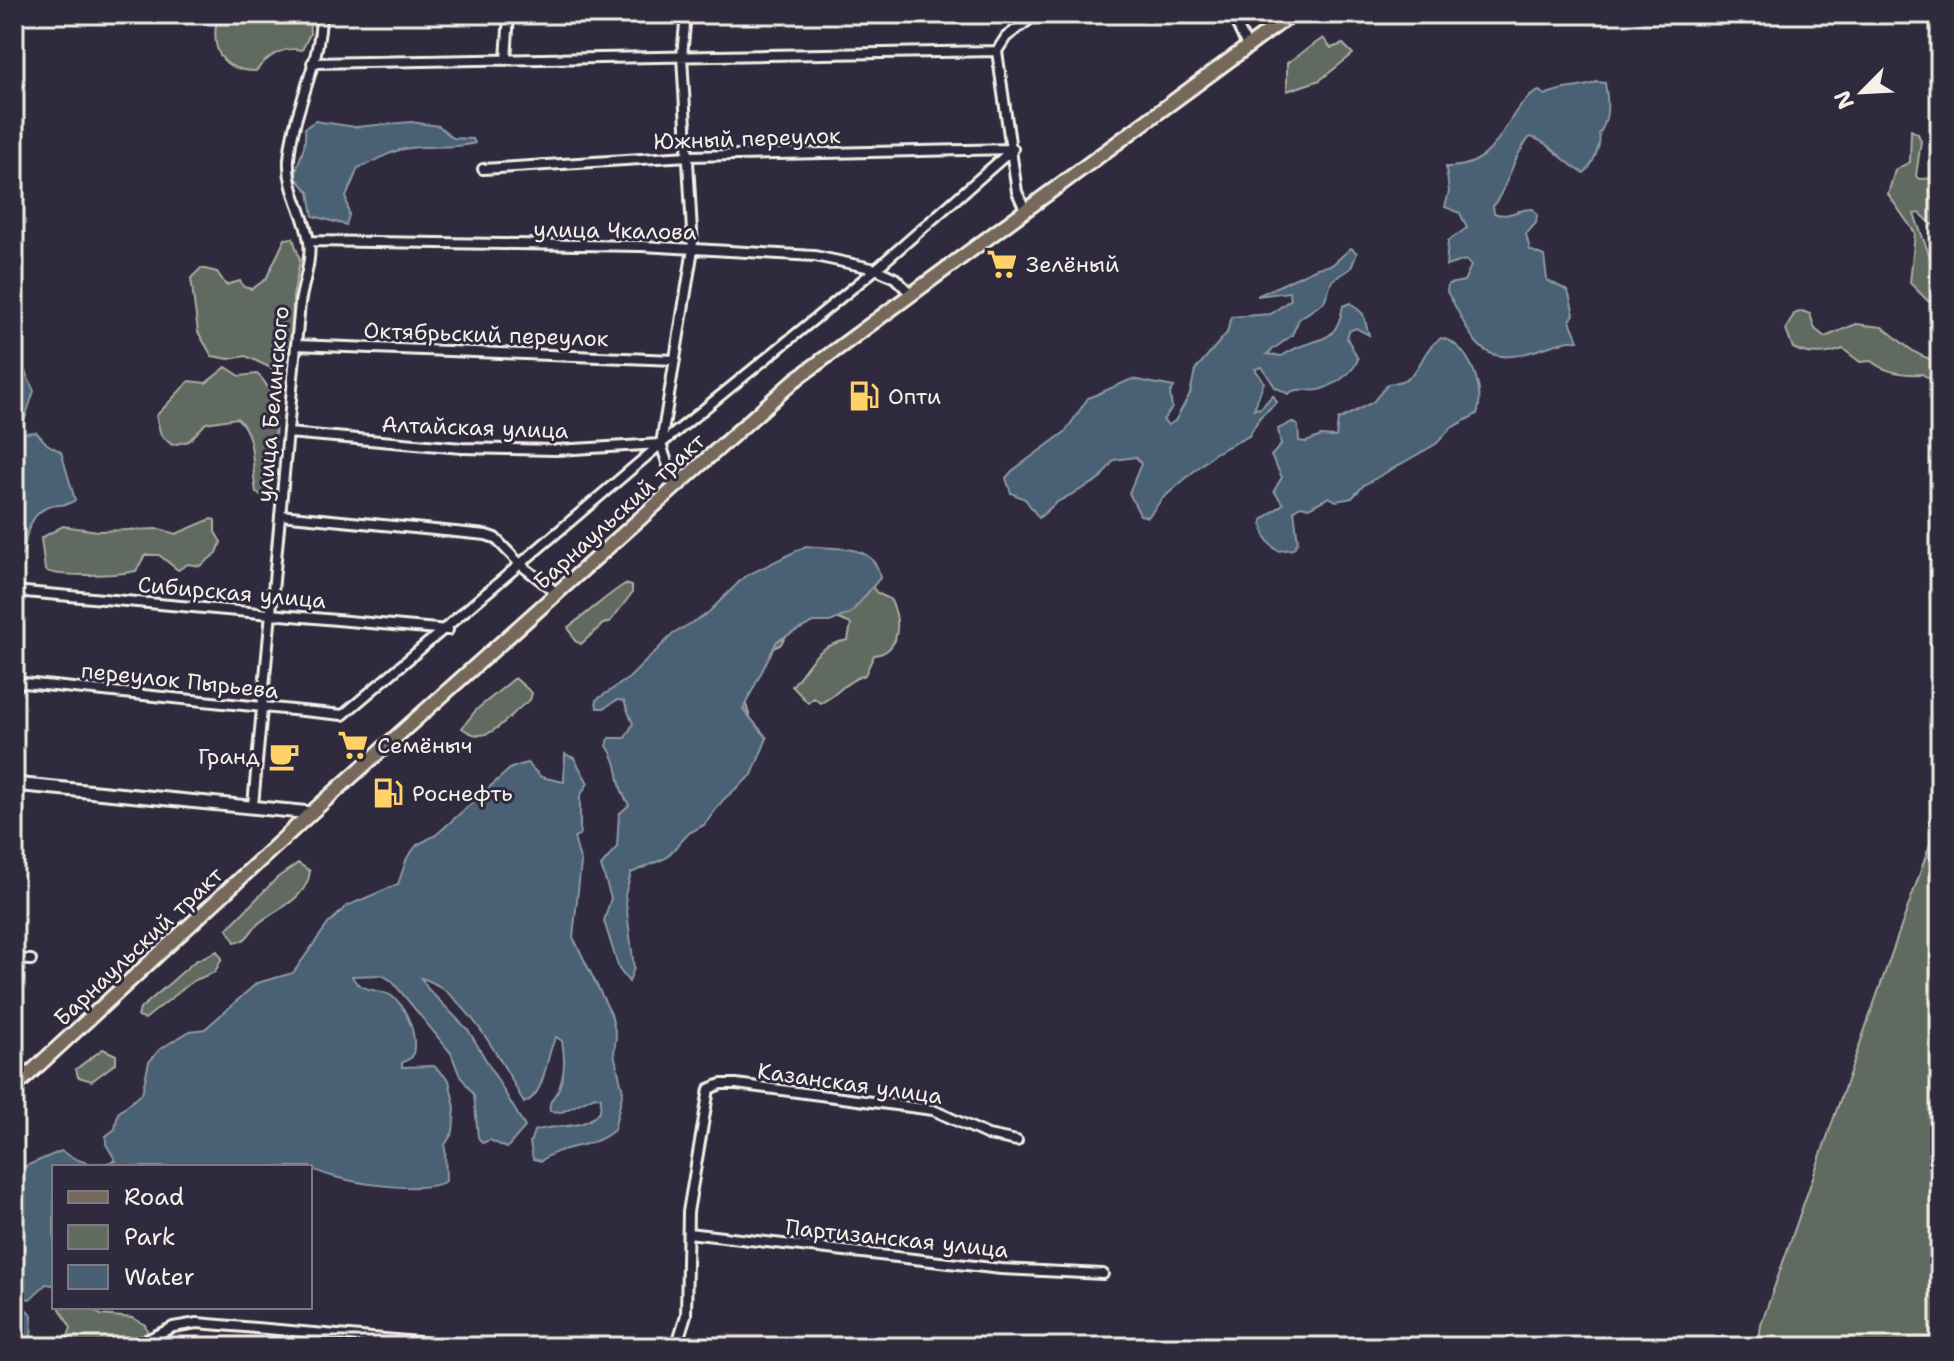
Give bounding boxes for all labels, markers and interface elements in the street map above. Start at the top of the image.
north arrow [1822,52,1902,132]
text: N [1827,86,1861,114]
street label: Южный переулок [653,121,841,156]
street label: улица Чкалова [533,215,697,246]
supermarket icon: Зелёный [985,247,1019,281]
place label: Зелёный [1026,250,1119,279]
street label: улица Белинского [249,305,296,503]
street label: Октябрьский переулок [363,316,609,353]
fuel station icon: Опти [847,379,881,413]
place label: Опти [888,382,941,411]
street label: Алтайская улица [381,410,569,445]
street label: Барнаульский тракт [528,426,712,596]
street label: Сибирская улица [137,570,328,615]
street label: переулок Пырьева [80,656,281,705]
supermarket icon: Семёныч [336,728,370,762]
place label: Семёныч [377,731,472,760]
cafe icon: Гранд [267,739,301,773]
place label: Гранд [198,742,260,771]
fuel station icon: Роснефть [371,776,405,810]
place label: Роснефть [412,779,513,808]
street label: Барнаульский тракт [48,860,230,1032]
street label: Казанская улица [756,1056,945,1111]
legend [52,1165,312,1309]
text: Road [124,1181,184,1213]
street label: Партизанская улица [784,1212,1010,1265]
text: Park [124,1221,176,1253]
text: Water [124,1261,195,1293]

